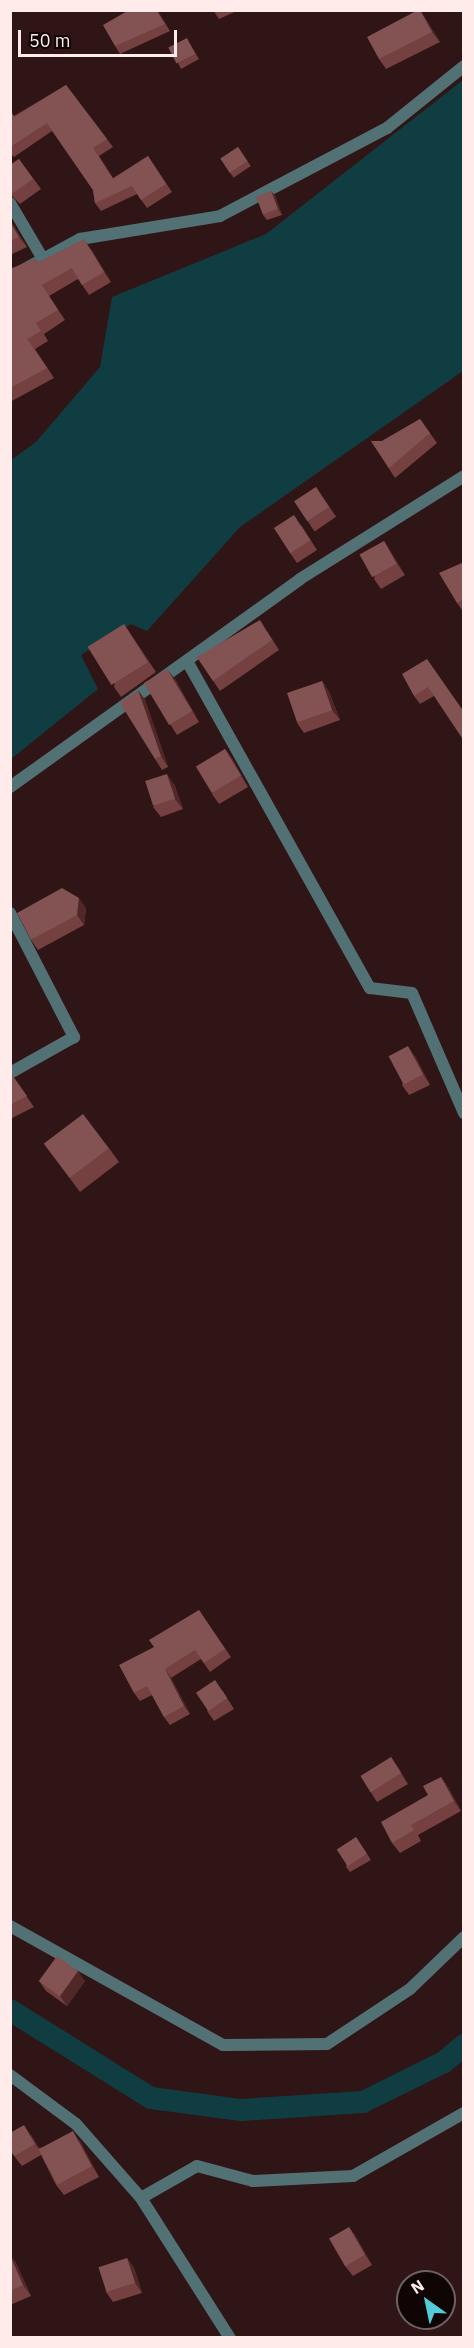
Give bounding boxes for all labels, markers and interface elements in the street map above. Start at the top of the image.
scale bar [21,18,180,56]
text: 50 m [29,29,71,52]
north arrow [396,2270,456,2330]
text: N [407,2275,428,2298]

